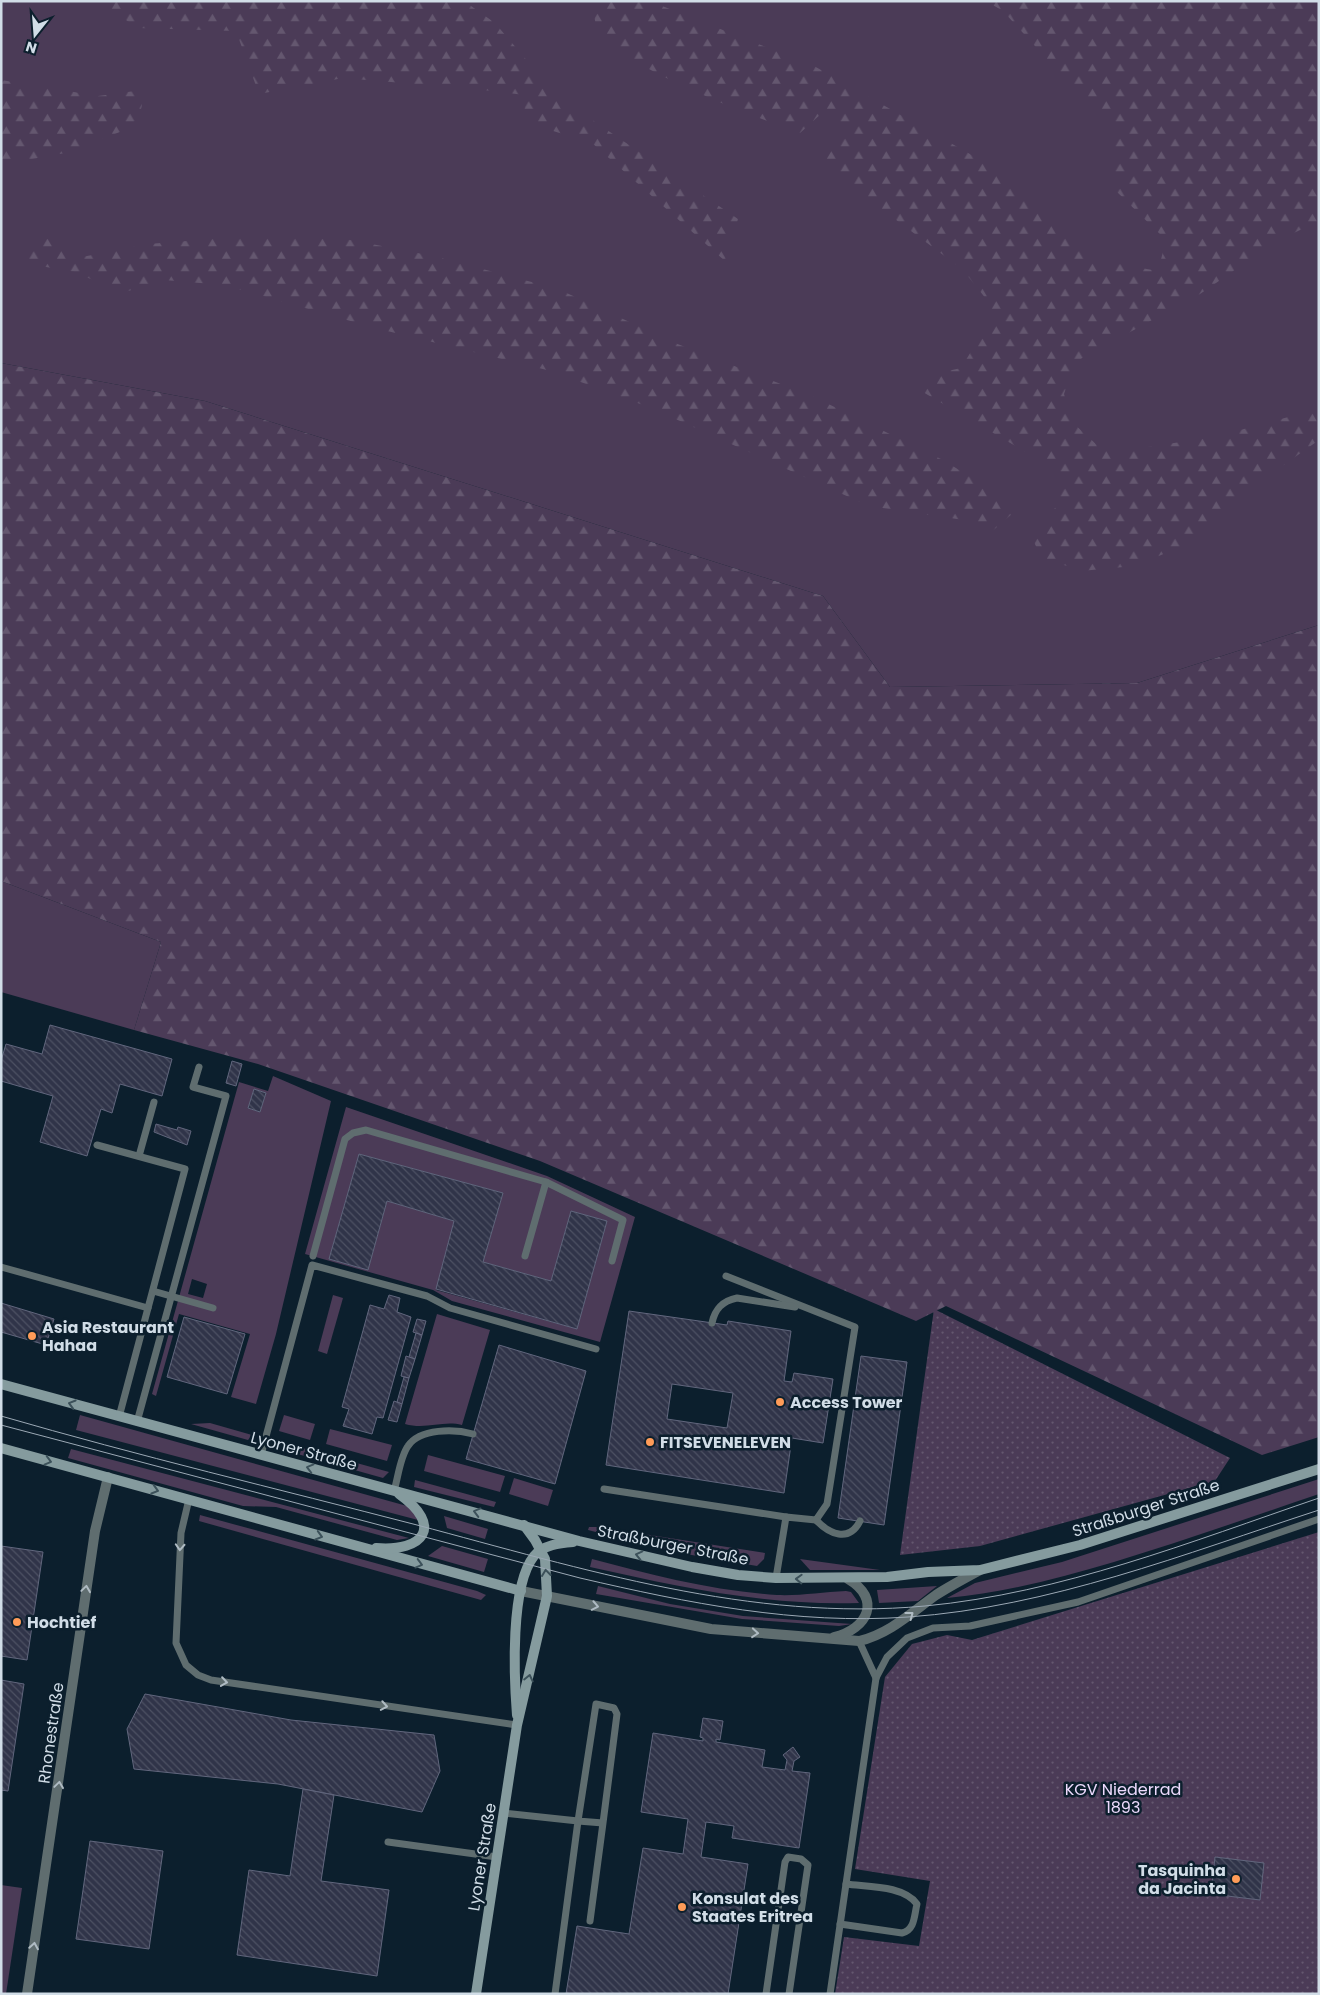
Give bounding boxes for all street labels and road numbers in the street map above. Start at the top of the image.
street label: Lyoner Straße [248,1426,360,1476]
street label: Straßburger Straße [1069,1473,1223,1543]
street label: Straßburger Straße [595,1519,751,1571]
street label: Rhonestraße [33,1681,70,1785]
street label: Lyoner Straße [462,1801,502,1913]

